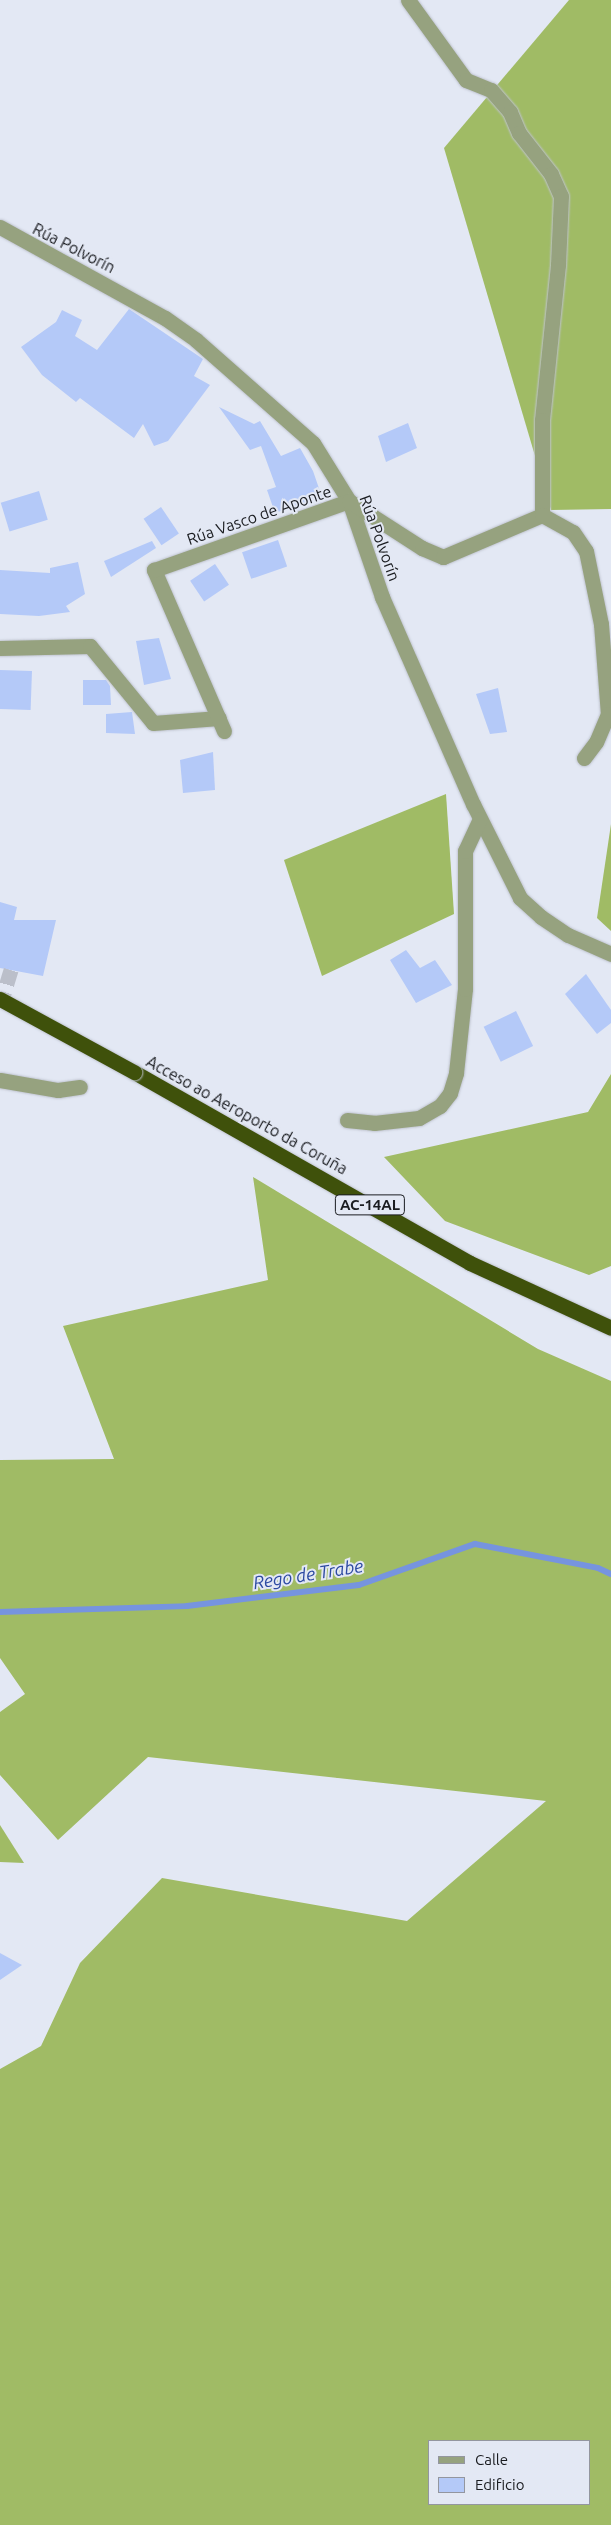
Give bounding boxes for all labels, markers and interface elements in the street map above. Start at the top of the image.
street label: Rúa Polvorín [29,219,119,277]
street label: Rúa Vasco de Aponte [184,481,334,549]
street label: Rúa Polvorín [356,492,404,584]
street label: Acceso ao Aeroporto da Coruña [143,1052,351,1178]
road number: AC-14AL [334,1192,406,1218]
water label: Rego de Trabe [251,1555,365,1593]
legend [428,2440,591,2505]
text: Calle [475,2451,508,2468]
text: Edificio [475,2476,524,2493]

